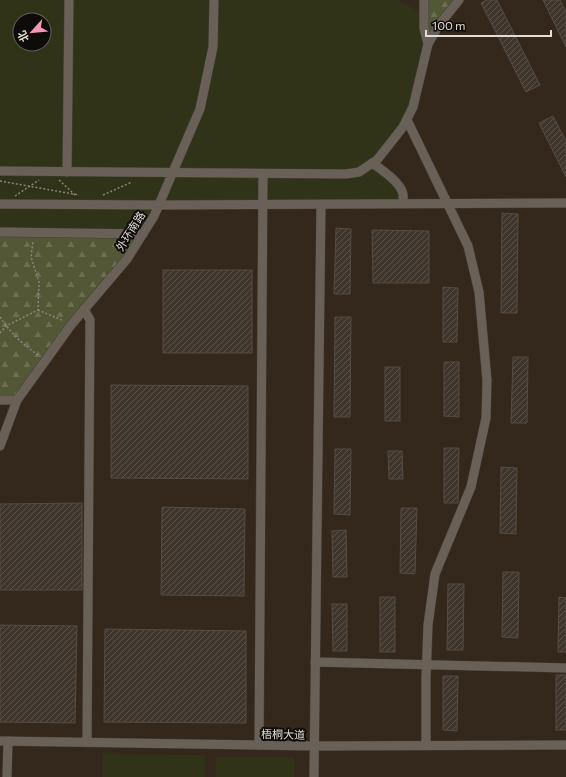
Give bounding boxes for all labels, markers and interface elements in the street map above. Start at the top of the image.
north arrow [12,12,52,52]
scale bar [426,12,551,38]
text: 100 m [432,18,466,32]
text: 北 [14,29,31,45]
street label: 外环南路 [113,209,147,253]
street label: 梧桐大道 [261,727,305,741]

